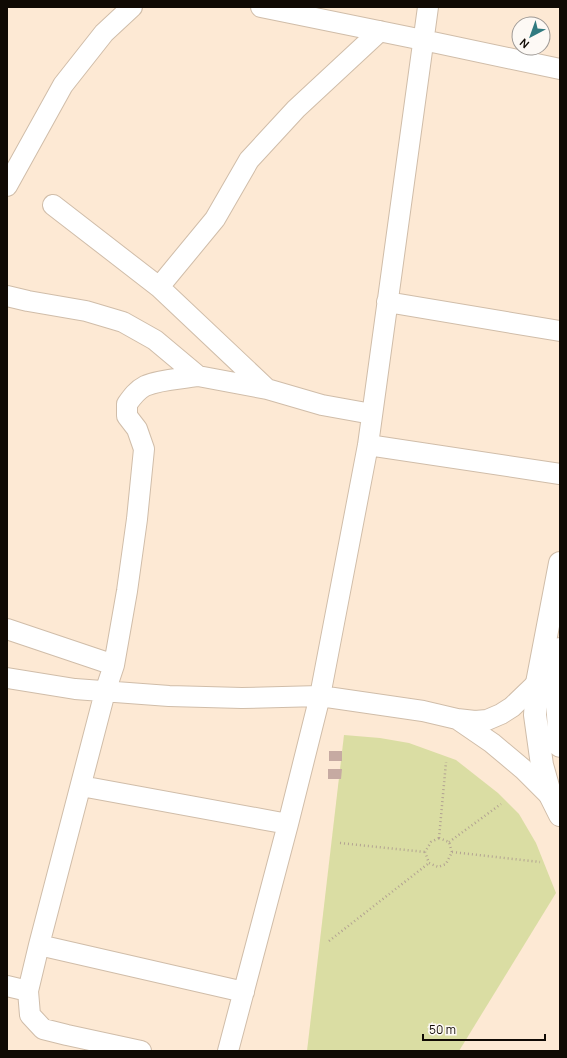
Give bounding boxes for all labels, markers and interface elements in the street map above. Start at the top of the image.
north arrow [511,16,551,56]
text: N [516,36,532,52]
scale bar [423,1016,545,1042]
text: 50 m [429,1021,456,1038]

